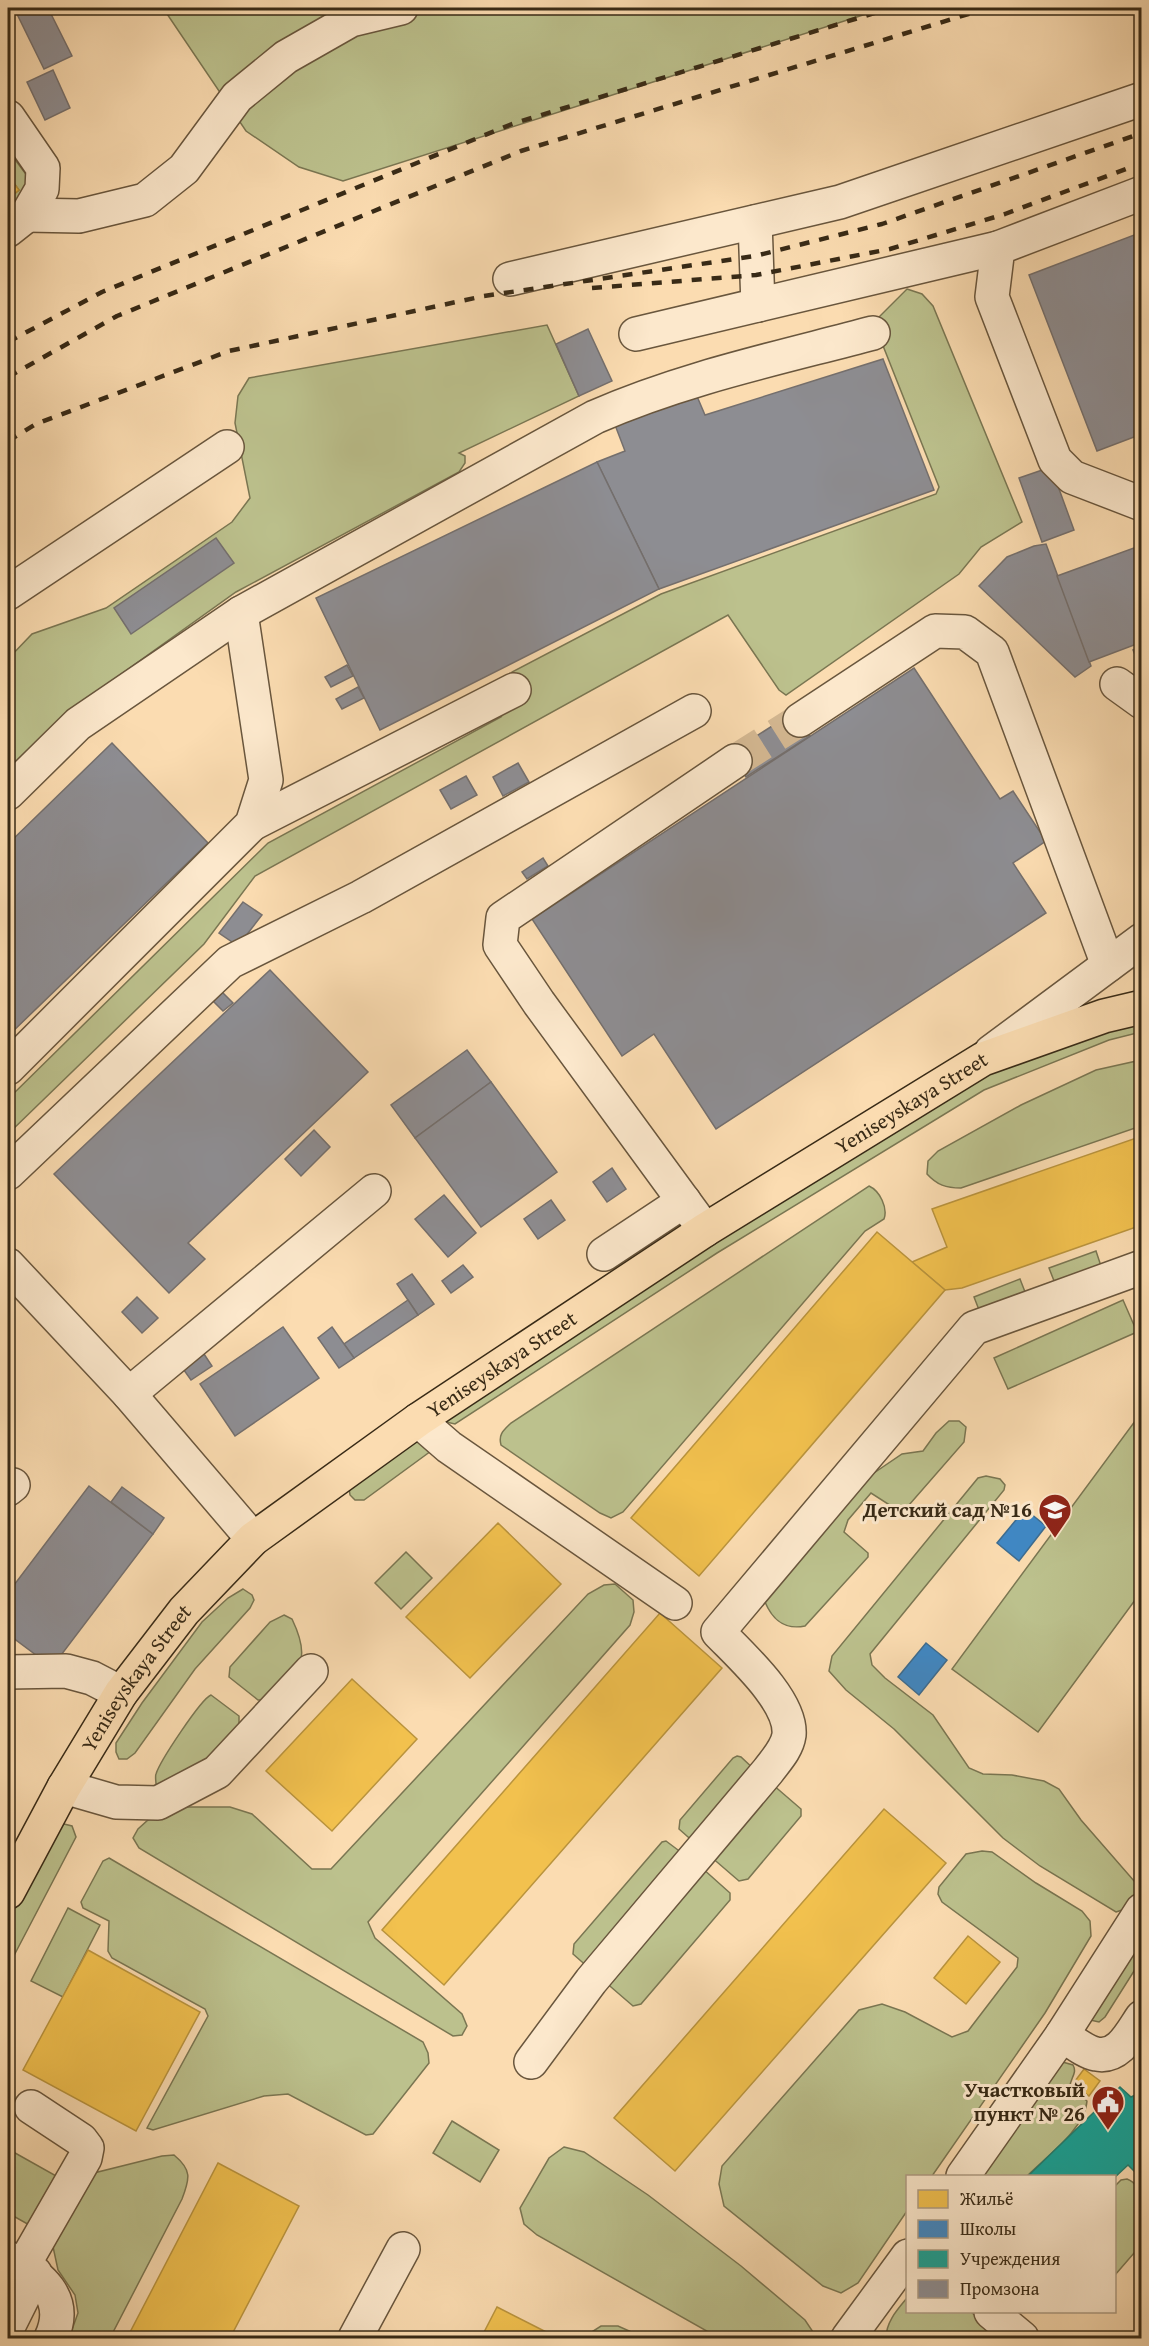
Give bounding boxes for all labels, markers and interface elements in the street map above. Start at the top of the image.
street label: Yeniseyskaya Street [829,1043,994,1162]
street label: Yeniseyskaya Street [420,1303,583,1425]
school or university icon: Детский сад №16 [1037,1492,1073,1539]
place label: Детский сад №16 [862,1494,1032,1525]
street label: Yeniseyskaya Street [73,1596,199,1757]
place label: Участковый пункт № 26 [964,2074,1085,2129]
public building icon: Участковый пункт № 26 [1090,2084,1126,2131]
legend [906,2175,1116,2313]
text: Жильё [959,2185,1014,2212]
text: Школы [960,2215,1017,2242]
text: Учреждения [960,2245,1060,2272]
text: Промзона [960,2275,1040,2302]

